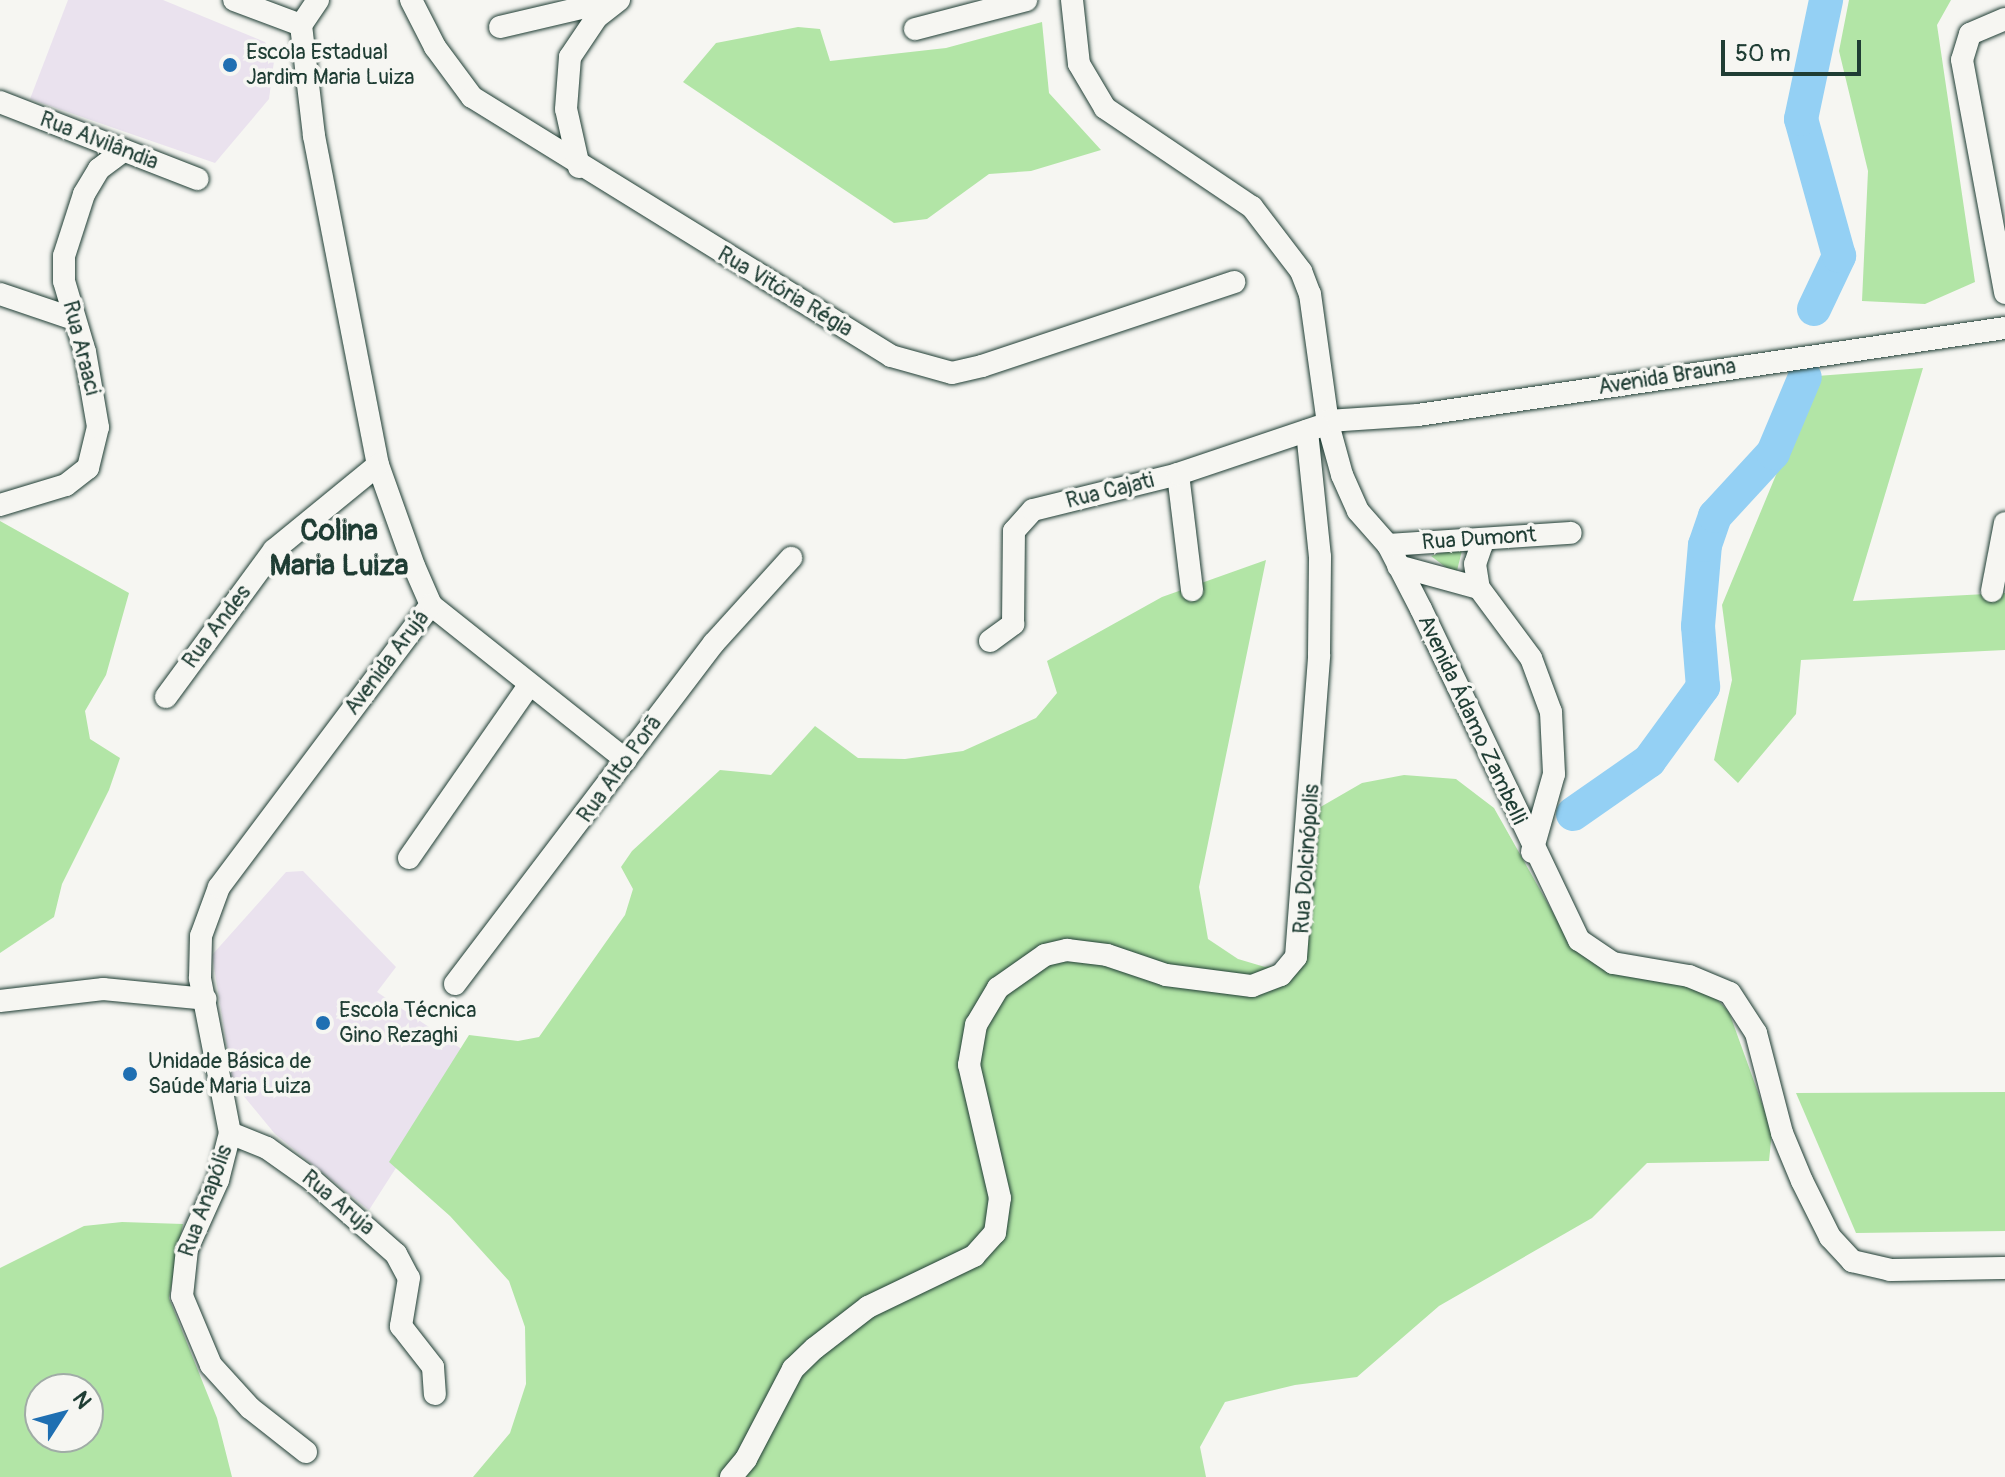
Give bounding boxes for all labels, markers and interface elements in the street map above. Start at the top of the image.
scale bar [1725,24,1865,74]
place label: Escola Estadual Jardim Maria Luiza [246,39,415,90]
text: 50 m [1735,39,1791,68]
marker: Escola Estadual Jardim Maria Luiza [221,56,239,74]
street label: Rua Alvilândia [36,106,162,176]
street label: Rua Vitória Régia [713,241,857,343]
street label: Rua Araaci [57,298,105,398]
street label: Avenida Brauna [1596,353,1738,401]
street label: Rua Cajati [1063,467,1157,515]
district label: Colina Maria Luiza [270,513,408,584]
street label: Rua Dumont [1421,522,1537,556]
street label: Rua Andes [177,580,257,674]
street label: Avenida Arujá [339,606,435,720]
street label: Avenida Ádamo Zambelli [1412,611,1532,829]
street label: Rua Alto Porã [572,710,668,828]
street label: Rua Dolcinópolis [1289,783,1325,935]
place label: Escola Técnica Gino Rezaghi [339,997,476,1048]
marker: Escola Técnica Gino Rezaghi [314,1014,332,1032]
place label: Unidade Básica de Saúde Maria Luiza [148,1048,311,1100]
marker: Unidade Básica de Saúde Maria Luiza [119,1063,141,1085]
street label: Rua Anapólis [174,1141,238,1261]
street label: Rua Aruja [296,1165,380,1241]
north arrow [24,1373,104,1453]
text: N [66,1386,97,1414]

